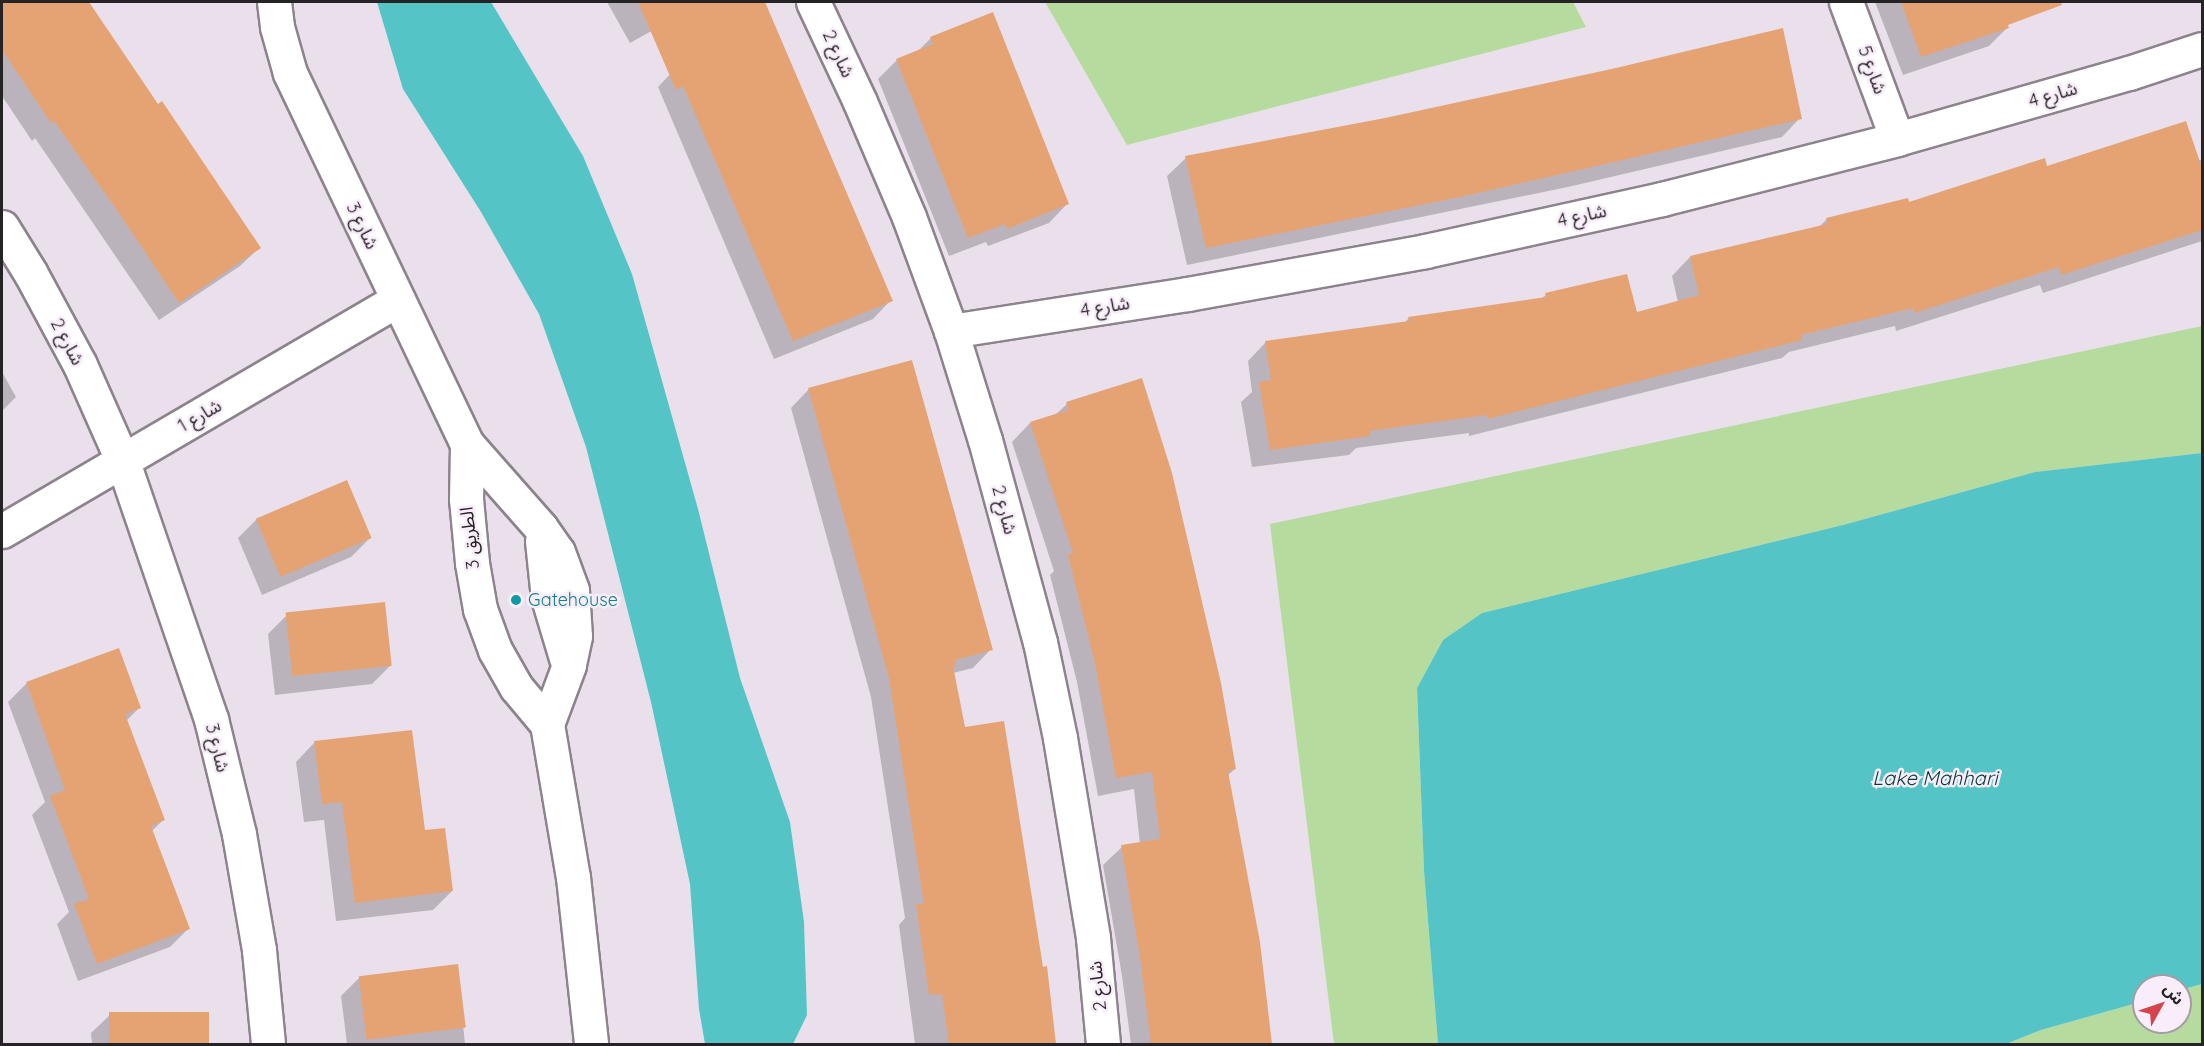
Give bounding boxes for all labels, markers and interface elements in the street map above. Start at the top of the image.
street label: شارع 2 [818,27,858,81]
street label: شارع 5 [1853,43,1891,97]
street label: شارع 4 [2026,78,2080,112]
street label: شارع 3 [341,199,383,253]
street label: شارع 4 [1556,200,1608,232]
street label: شارع 4 [1079,292,1131,322]
street label: شارع 2 [46,315,88,369]
street label: شارع 1 [174,395,226,437]
street label: شارع 2 [987,483,1021,537]
street label: 3 الطريق [456,506,484,570]
place label: Gatehouse [528,589,618,611]
marker: Gatehouse [509,593,523,607]
street label: شارع 3 [201,721,233,775]
water label: Lake Mahhari [1872,765,1998,789]
street label: شارع 2 [1085,960,1111,1012]
north arrow [2132,974,2192,1034]
text: ش [2160,979,2189,1009]

